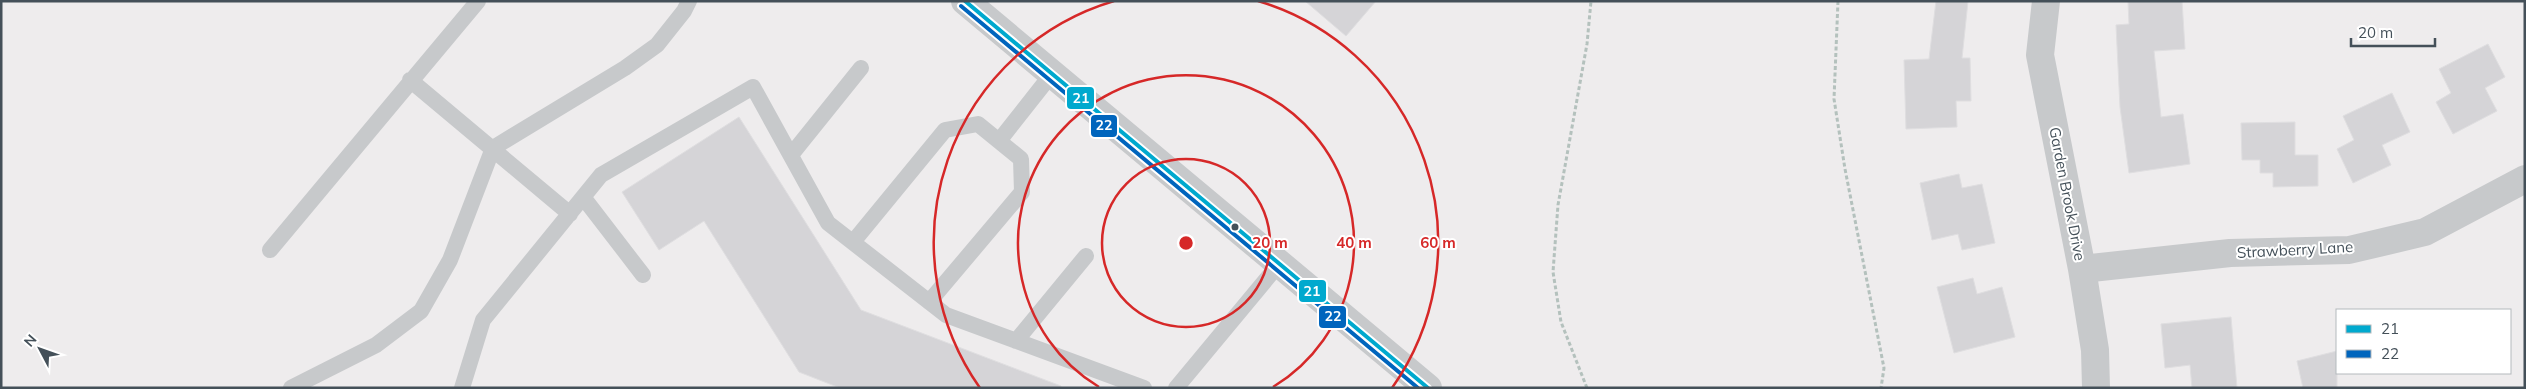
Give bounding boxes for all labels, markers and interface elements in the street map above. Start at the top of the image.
scale bar [2351,15,2435,47]
text: 20 m [2358,23,2393,42]
line badge: 21 [1066,86,1095,110]
text: 21 [1073,89,1089,107]
line badge: 22 [1090,114,1118,138]
text: 22 [1096,116,1112,134]
street label: Garden Brook Drive [2045,125,2090,262]
unlabelled marker [1230,222,1240,232]
text: 20 m [1252,233,1288,252]
text: 40 m [1336,233,1372,252]
text: 60 m [1420,233,1456,252]
centre of rings [1177,234,1195,252]
street label: Strawberry Lane [2236,237,2354,262]
line badge: 21 [1298,279,1327,303]
text: 21 [1304,282,1320,300]
line badge: 22 [1318,305,1347,329]
text: 22 [1325,307,1341,325]
legend [2336,309,2511,374]
text: 21 [2381,319,2399,338]
north arrow [15,324,65,374]
text: N [20,331,40,350]
text: 22 [2381,344,2399,363]

